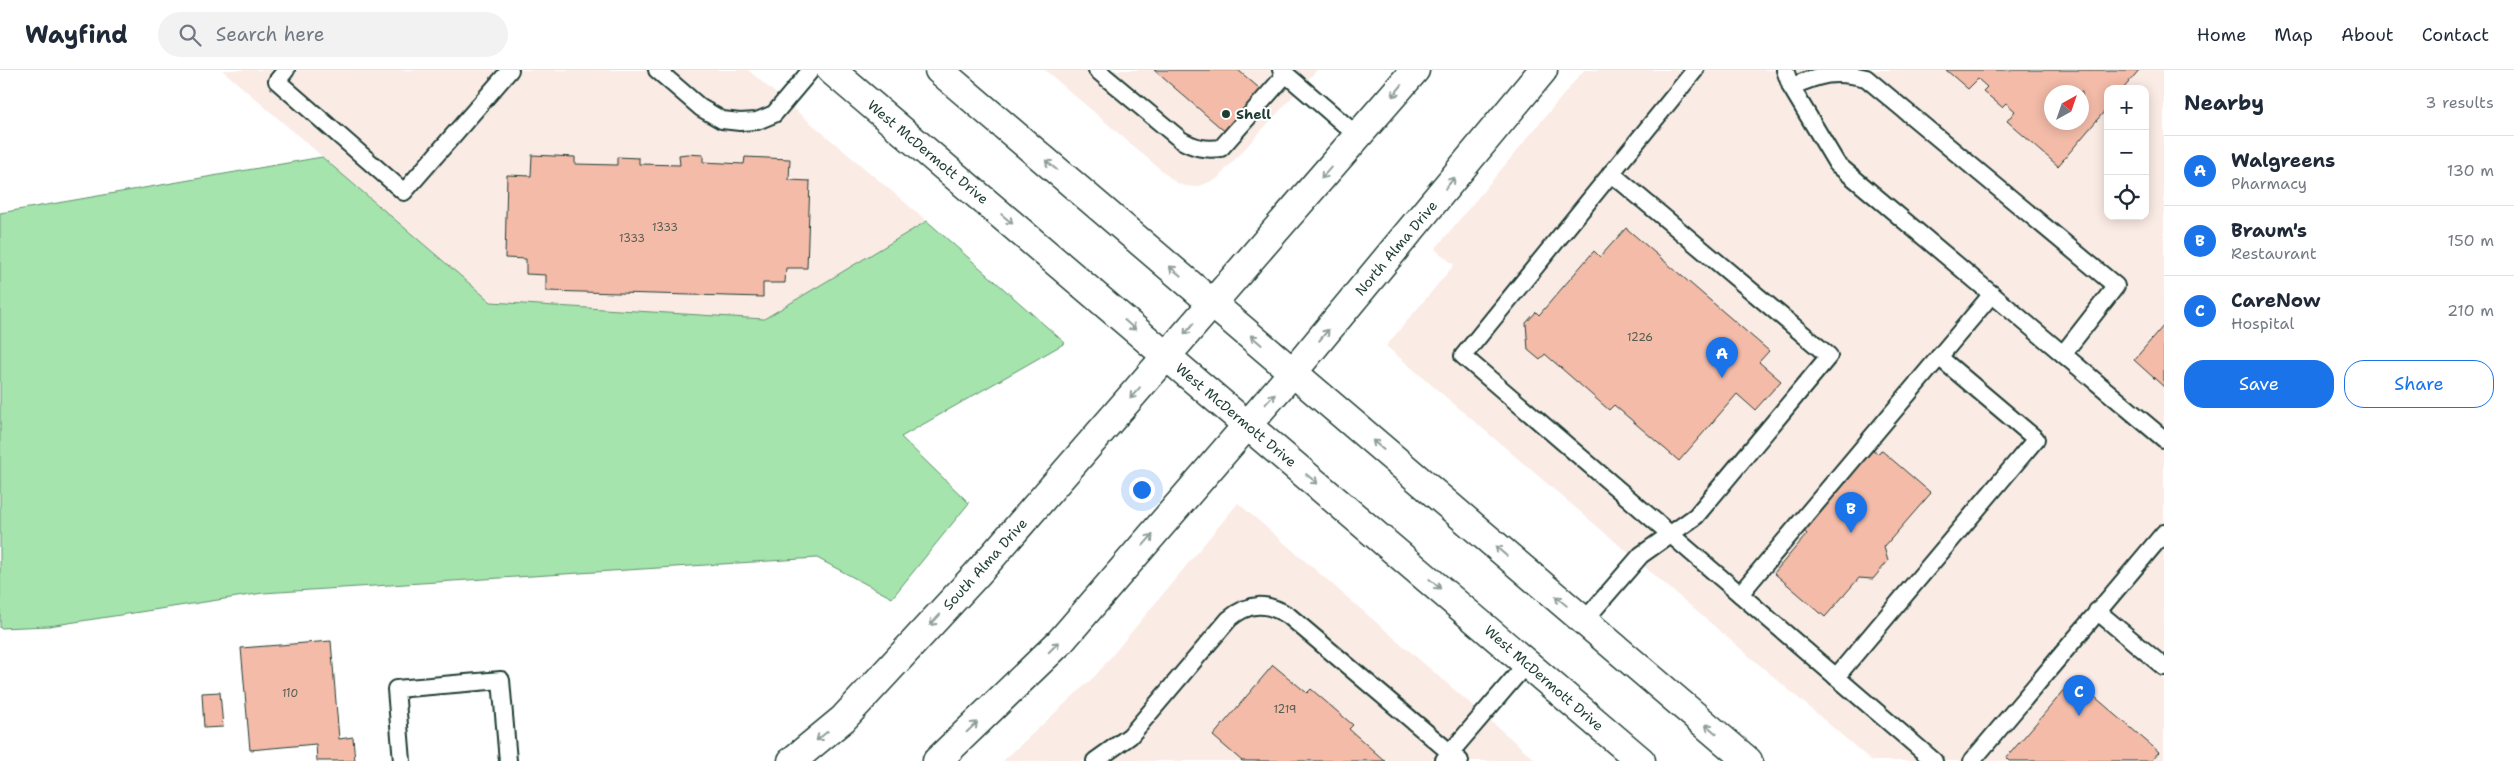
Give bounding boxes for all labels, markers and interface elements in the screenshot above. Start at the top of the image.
search box [158,12,508,57]
text: Wayfind [25,19,128,51]
icon: search [176,21,204,49]
text: Search here [216,22,324,47]
text: Home [2197,23,2246,47]
text: Map [2274,23,2313,47]
text: About [2341,23,2394,47]
text: Contact [2422,23,2489,47]
one-way arrow [1391,85,1403,98]
north arrow [2044,85,2089,130]
map controls [2104,85,2149,220]
button: + [2104,85,2149,130]
text: Nearby [2184,89,2264,117]
text: 3 results [2425,92,2494,113]
street label: West McDermott Drive [864,96,992,208]
place label: Shell [1236,105,1271,123]
marker: Shell [1220,108,1232,120]
button: − [2104,130,2149,175]
text: Walgreens [2231,148,2335,173]
one-way arrow [1045,160,1058,171]
text: A [2194,160,2206,181]
text: 130 m [2447,160,2494,181]
one-way arrow [1321,167,1332,180]
text: Pharmacy [2231,173,2307,194]
button: locate [2104,175,2149,220]
one-way arrow [1444,176,1456,189]
street label: North Alma Drive [1351,197,1441,299]
one-way arrow [1000,214,1013,225]
text: Braum's [2231,218,2307,243]
house number: 1333 [652,220,678,235]
text: B [2195,230,2205,251]
text: 150 m [2447,230,2494,251]
house number: 1333 [619,231,645,246]
text: Restaurant [2231,243,2317,264]
one-way arrow [1169,265,1182,276]
text: CareNow [2231,288,2320,313]
text: C [2195,300,2205,321]
text: 210 m [2447,300,2494,321]
text: Hospital [2231,313,2294,334]
one-way arrow [1124,319,1137,330]
one-way arrow [1184,322,1195,335]
one-way arrow [1319,329,1330,342]
house number: 1226 [1627,330,1653,345]
one-way arrow [1250,335,1263,346]
pin: A [1706,337,1738,378]
street label: West McDermott Drive [1172,359,1300,471]
button: Save [2184,360,2334,408]
button: Share [2344,360,2494,408]
one-way arrow [1129,386,1140,399]
one-way arrow [1264,392,1276,405]
one-way arrow [1372,440,1385,451]
one-way arrow [1305,473,1318,485]
your location [1129,477,1155,503]
pin: B [1835,492,1867,533]
street label: South Alma Drive [939,514,1031,614]
one-way arrow [1142,534,1153,547]
one-way arrow [1495,545,1508,556]
one-way arrow [1428,579,1441,590]
one-way arrow [1554,596,1567,607]
one-way arrow [929,613,941,626]
street label: West McDermott Drive [1481,621,1608,735]
one-way arrow [1048,641,1061,653]
pin: C [2063,675,2095,716]
house number: 110 [282,686,298,701]
house number: 1219 [1273,702,1297,717]
one-way arrow [966,721,979,733]
one-way arrow [1705,724,1718,735]
one-way arrow [816,731,829,742]

